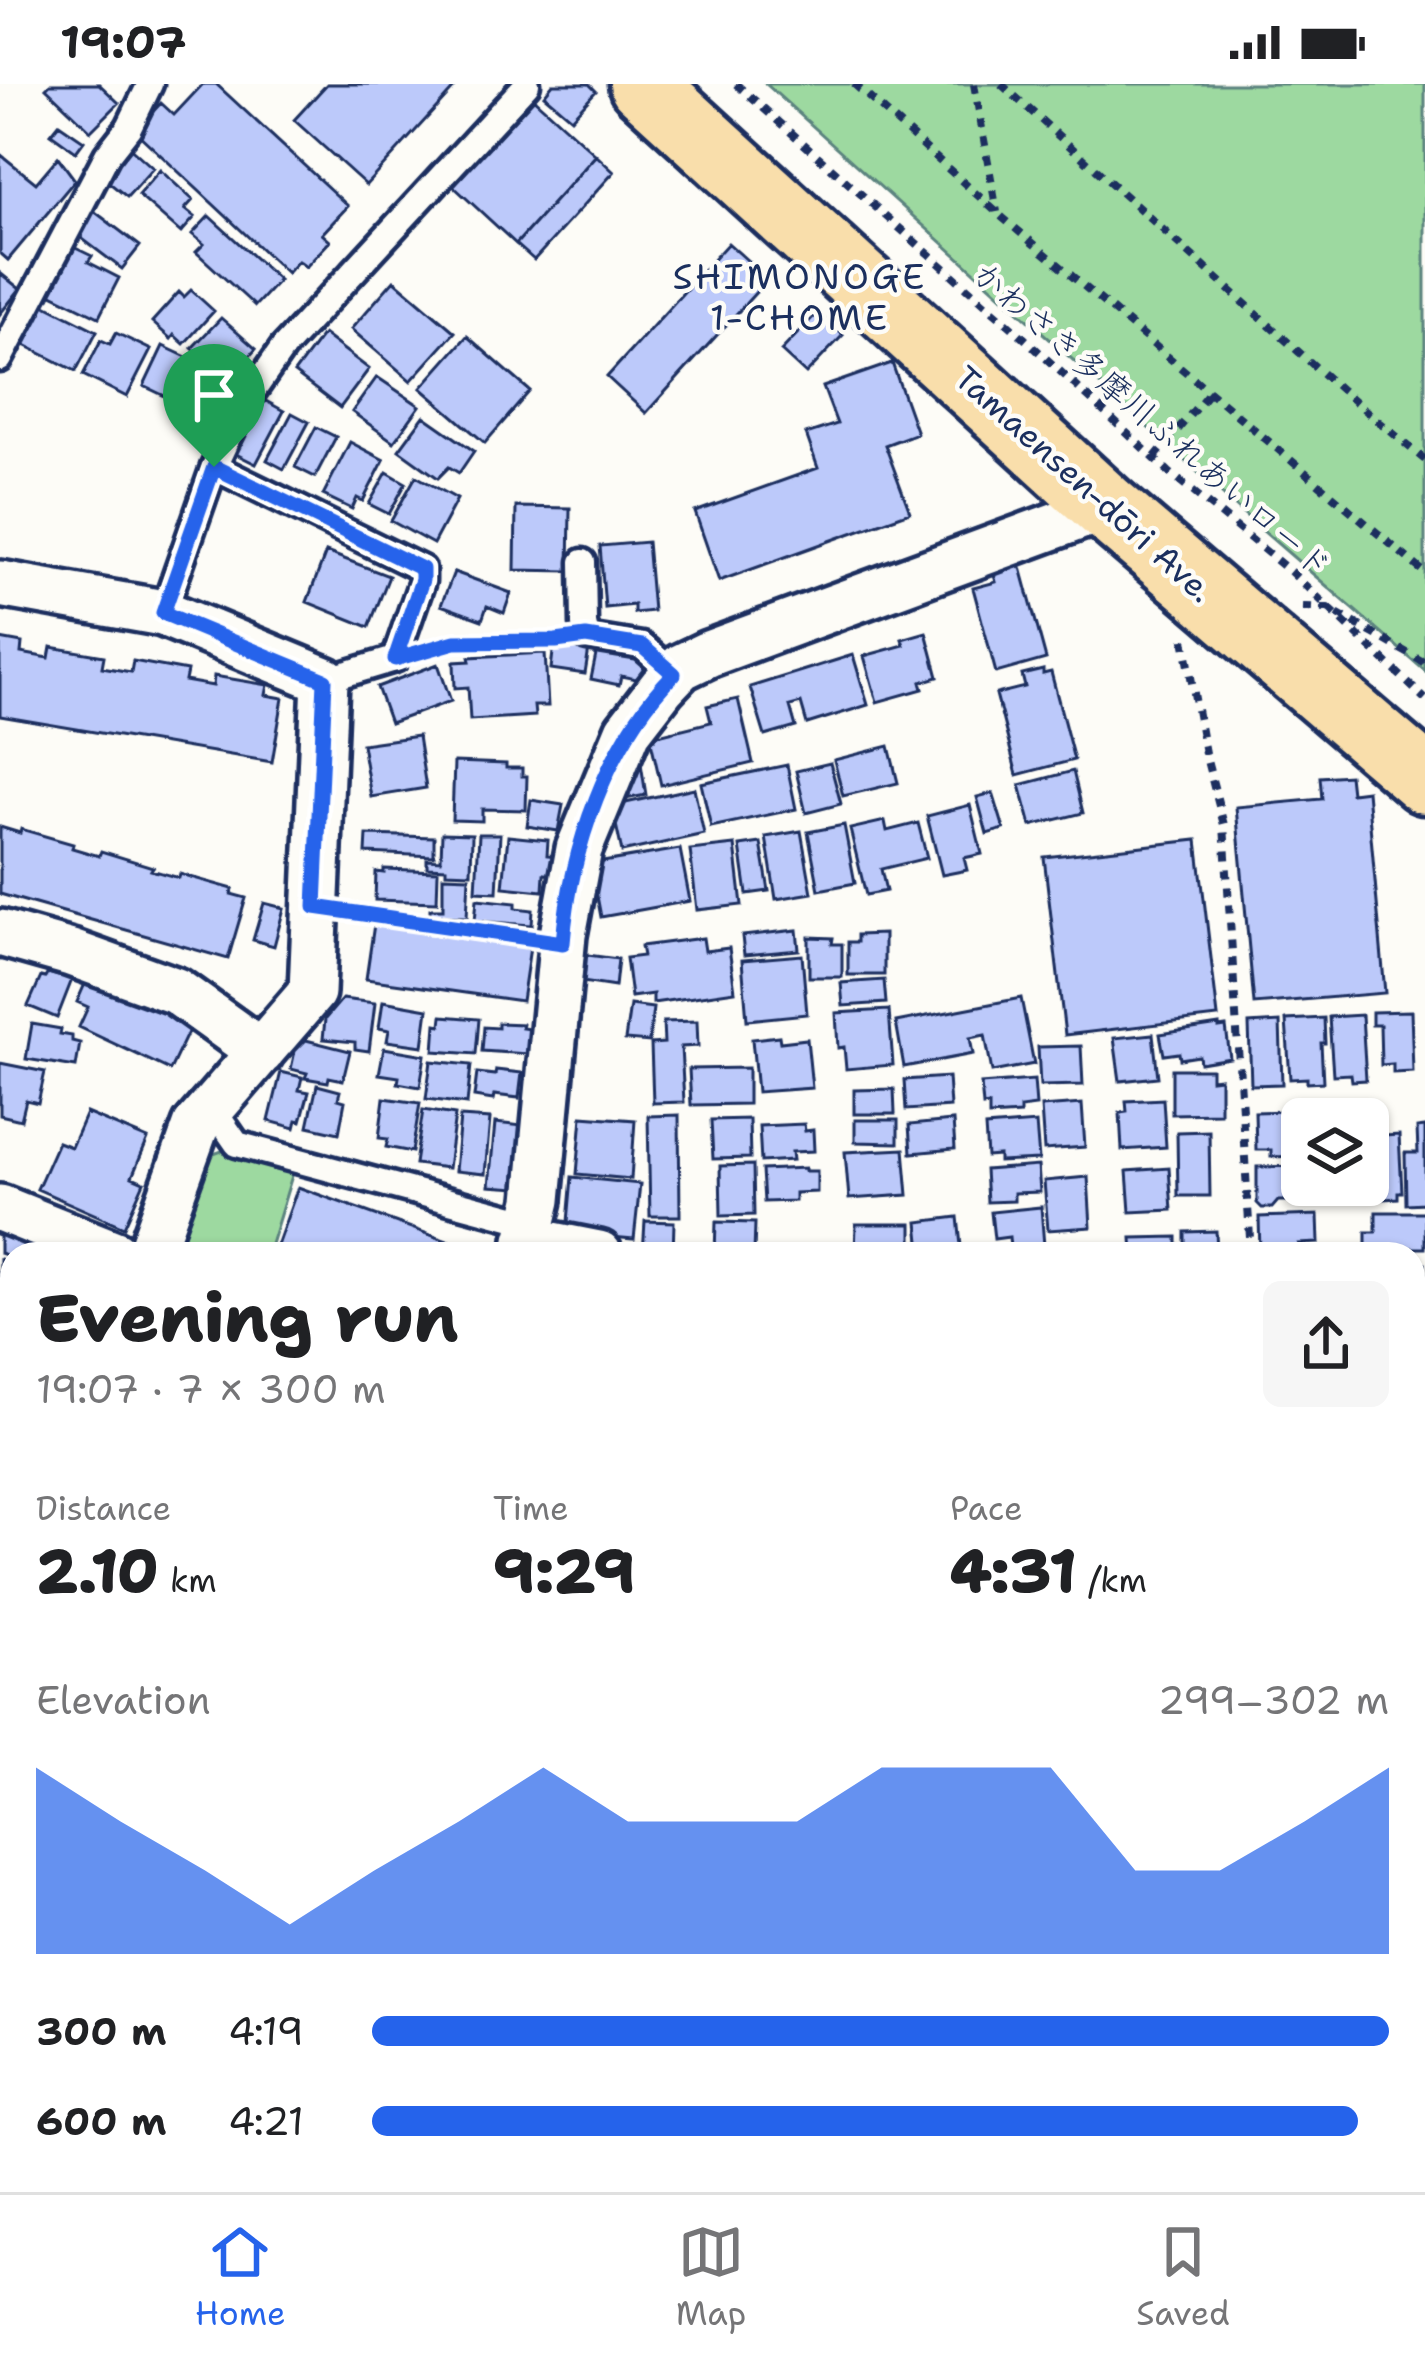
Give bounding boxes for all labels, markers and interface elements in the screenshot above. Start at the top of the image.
text: 19:07 [60,12,186,72]
street label: かわさき多摩川ふれあいロード [963,251,1341,589]
district label: SHIMONOGE 1-CHOME [673,252,927,342]
pin [163,344,265,467]
street label: Tamaensen-dōri Ave. [945,356,1223,612]
icon: arrive [181,362,247,428]
map controls [1281,1098,1389,1206]
button: layers [1281,1098,1389,1206]
text: Evening run [36,1274,459,1362]
button: share [1263,1281,1389,1407]
text: 19:07 · 7 × 300 m [36,1363,386,1415]
text: Distance [36,1486,171,1531]
text: Time [493,1486,569,1531]
text: Pace [950,1486,1023,1531]
text: 2.10 [36,1531,159,1611]
text: 9:29 [493,1531,635,1611]
text: 4:31 [950,1531,1077,1611]
text: km [159,1558,217,1603]
text: /km [1077,1558,1147,1603]
text: Elevation [36,1674,211,1726]
text: 299–302 m [1158,1674,1389,1726]
text: 300 m [36,2005,167,2057]
text: 4:19 [228,2005,304,2057]
text: 600 m [36,2095,167,2147]
text: 4:21 [228,2095,304,2147]
tab: Home [195,2219,286,2336]
tab: Map [676,2219,746,2336]
tab: Saved [1136,2219,1230,2336]

